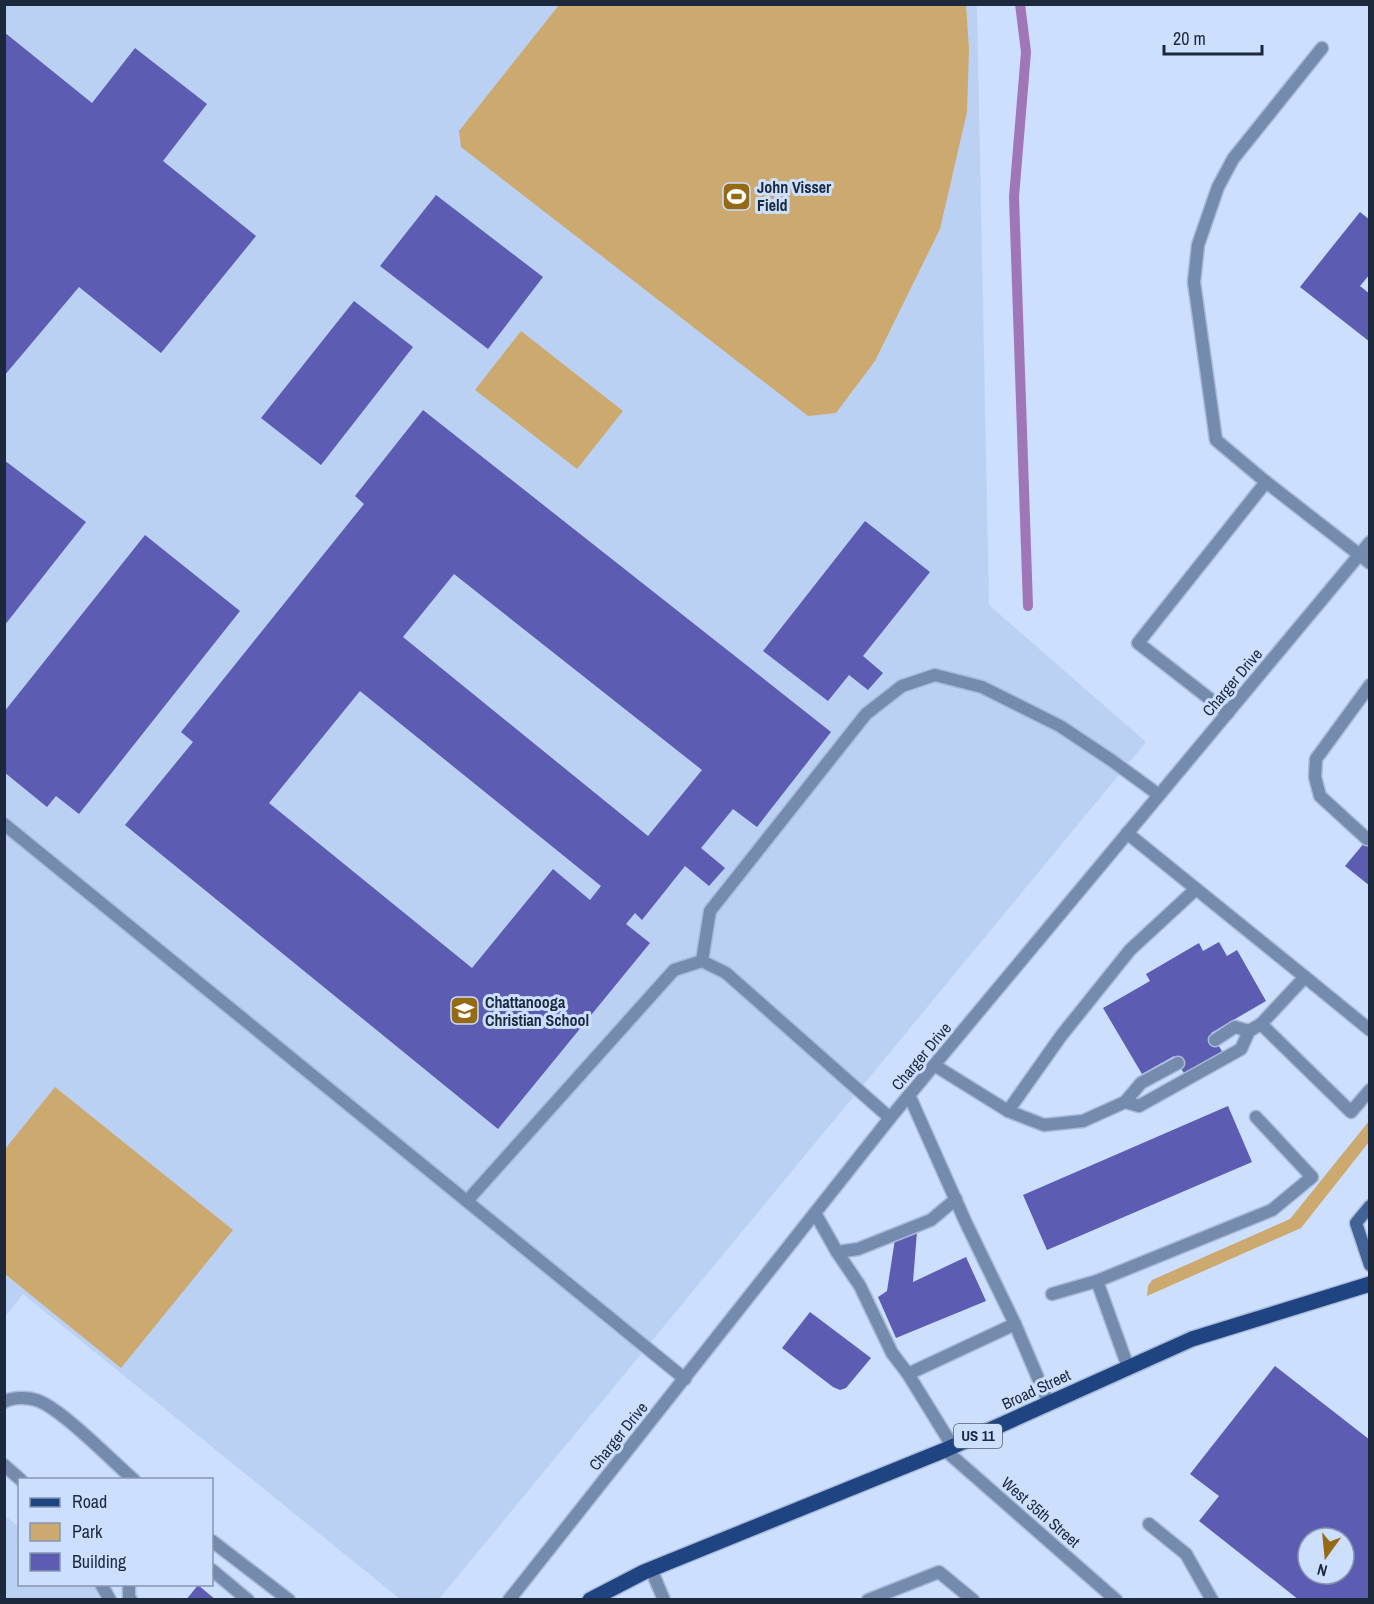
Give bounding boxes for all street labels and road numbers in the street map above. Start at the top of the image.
street label: Charger Drive [1197,643,1267,721]
street label: Charger Drive [886,1017,956,1095]
street label: Broad Street [998,1363,1074,1415]
street label: Charger Drive [584,1397,652,1475]
road number: US 11 [954,1424,1002,1448]
street label: West 35th Street [997,1472,1085,1553]

